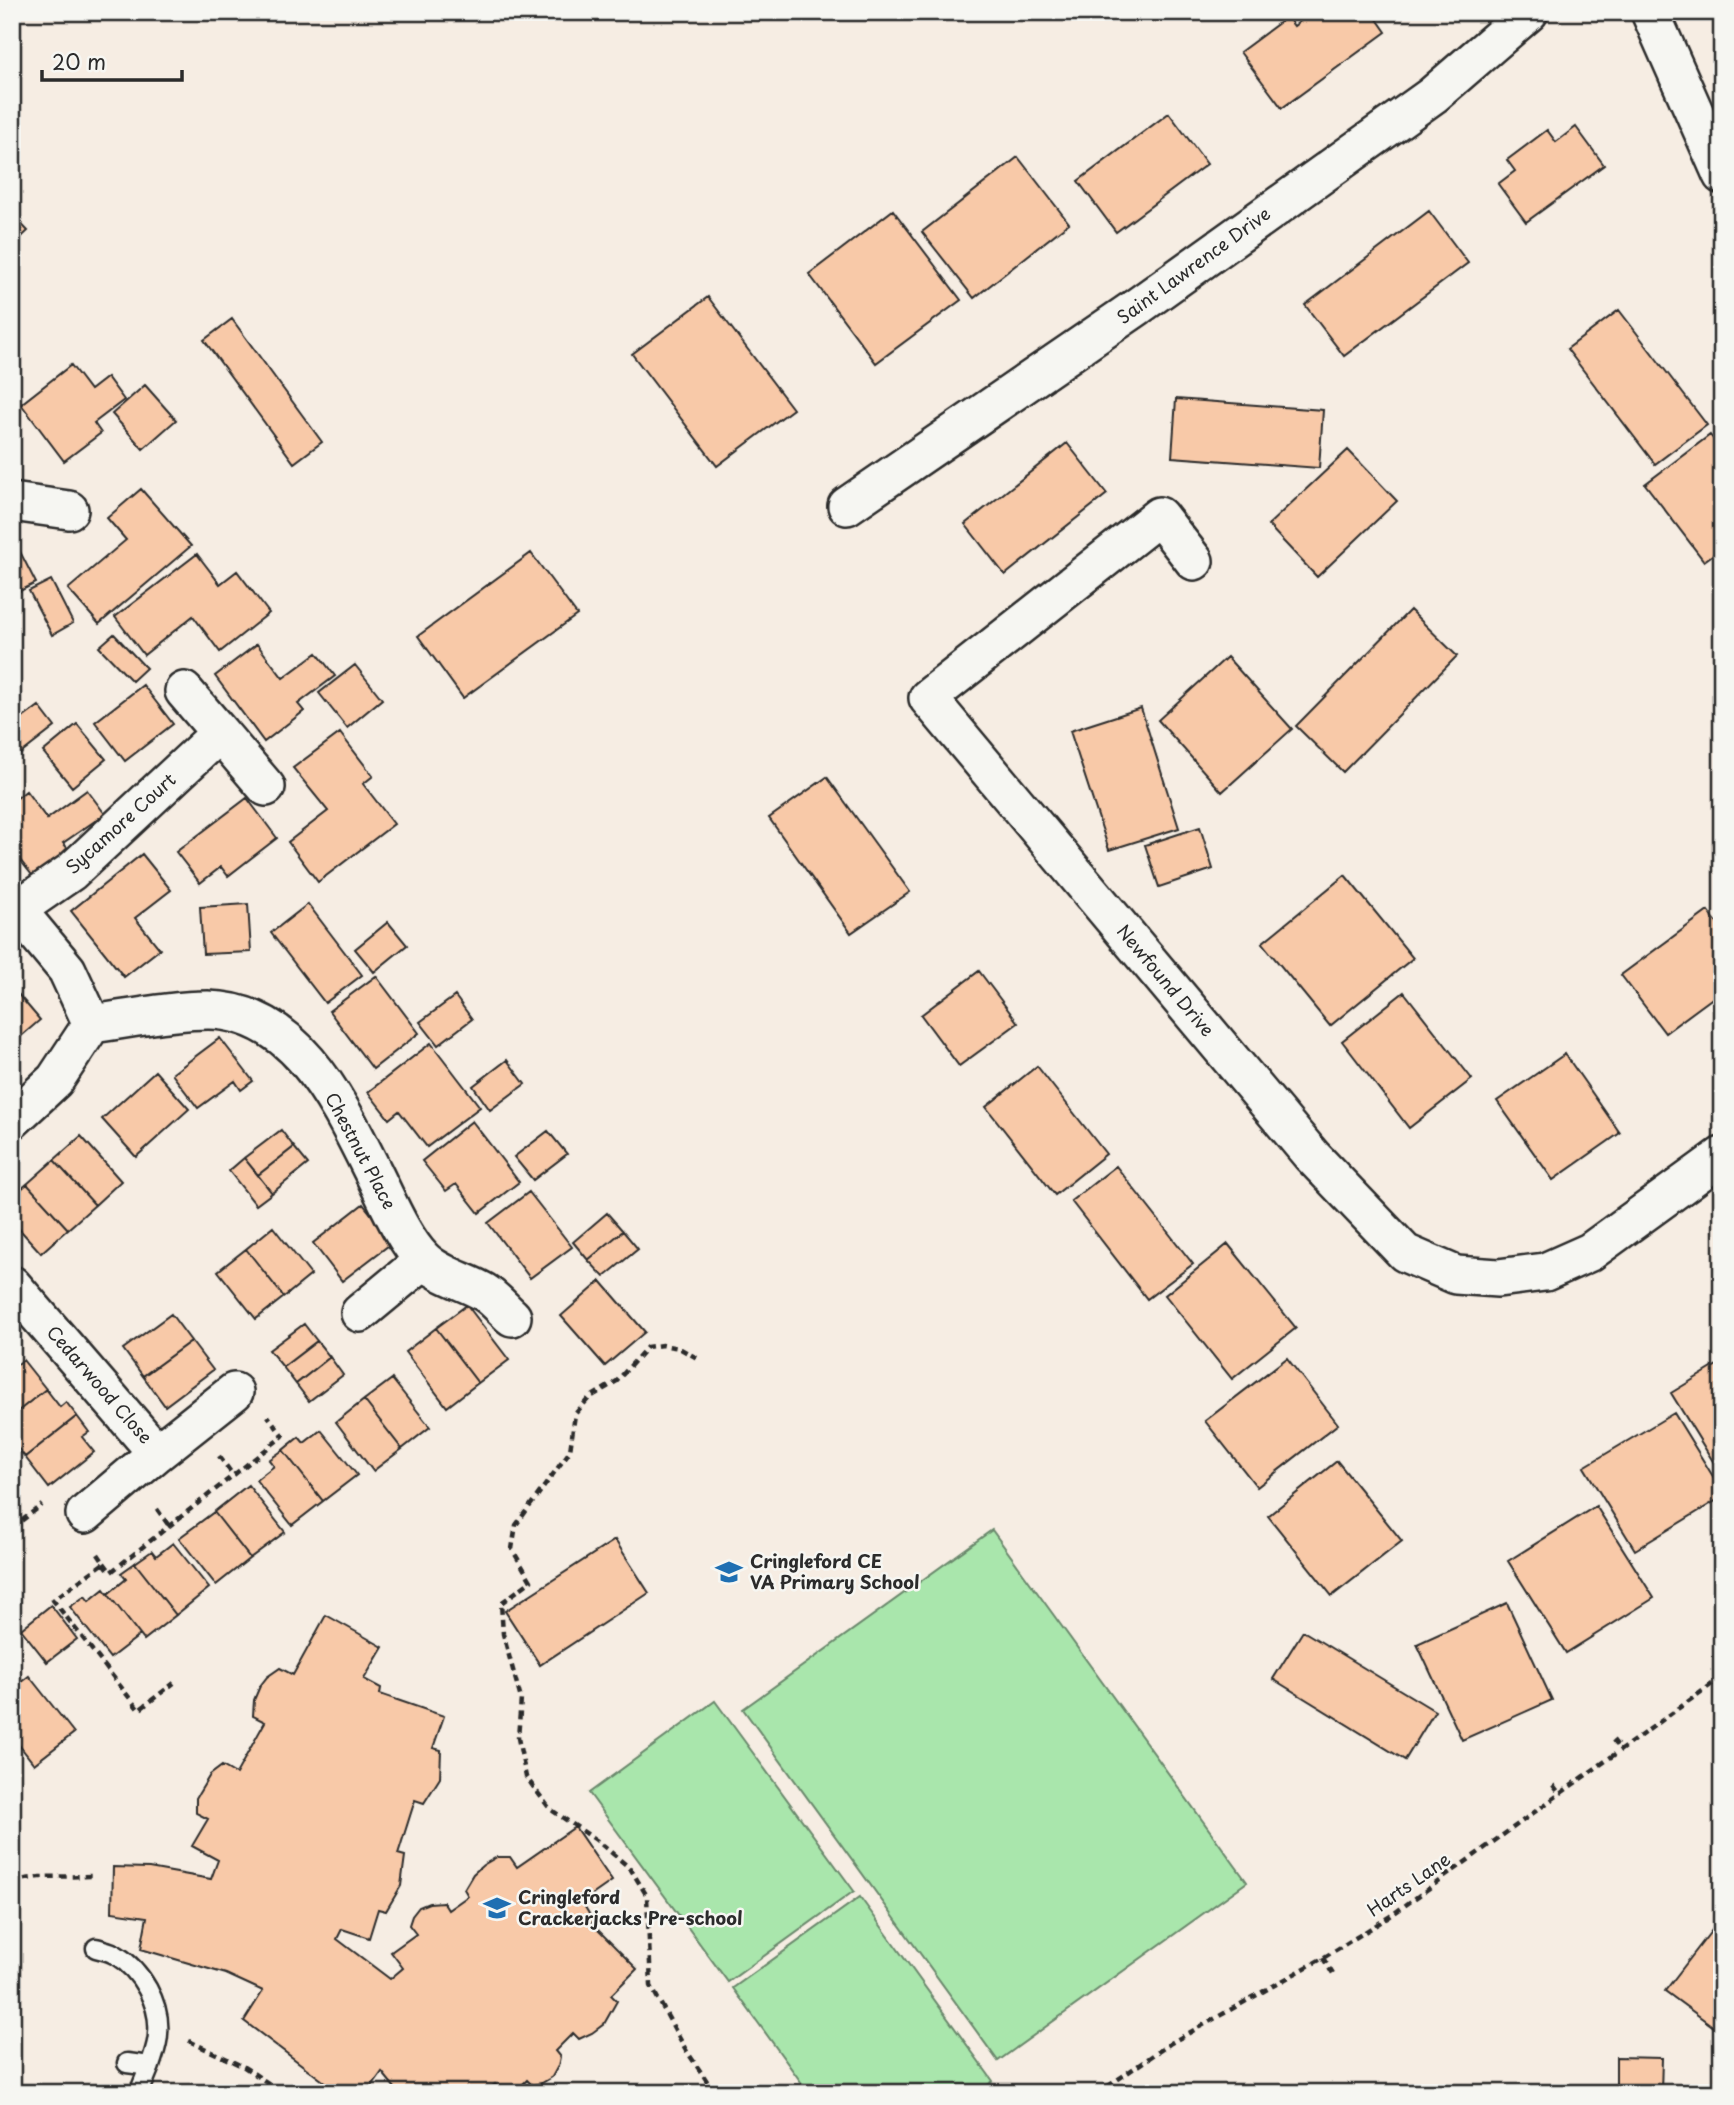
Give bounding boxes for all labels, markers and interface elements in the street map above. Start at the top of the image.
scale bar [42,38,182,82]
text: 20 m [52,45,106,77]
street label: Saint Lawrence Drive [1111,200,1276,330]
street label: Sycamore Court [59,766,181,880]
street label: Newfound Drive [1111,918,1221,1042]
street label: Chestnut Place [319,1087,403,1214]
street label: Cedarwood Close [41,1319,159,1449]
place label: Cringleford CE VA Primary School [750,1547,920,1595]
school or university icon: Cringleford CE VA Primary School [714,1557,744,1587]
street label: Harts Lane [1361,1845,1455,1922]
place label: Cringleford Crackerjacks Pre-school [518,1883,742,1931]
school or university icon: Cringleford Crackerjacks Pre-school [482,1893,512,1923]

